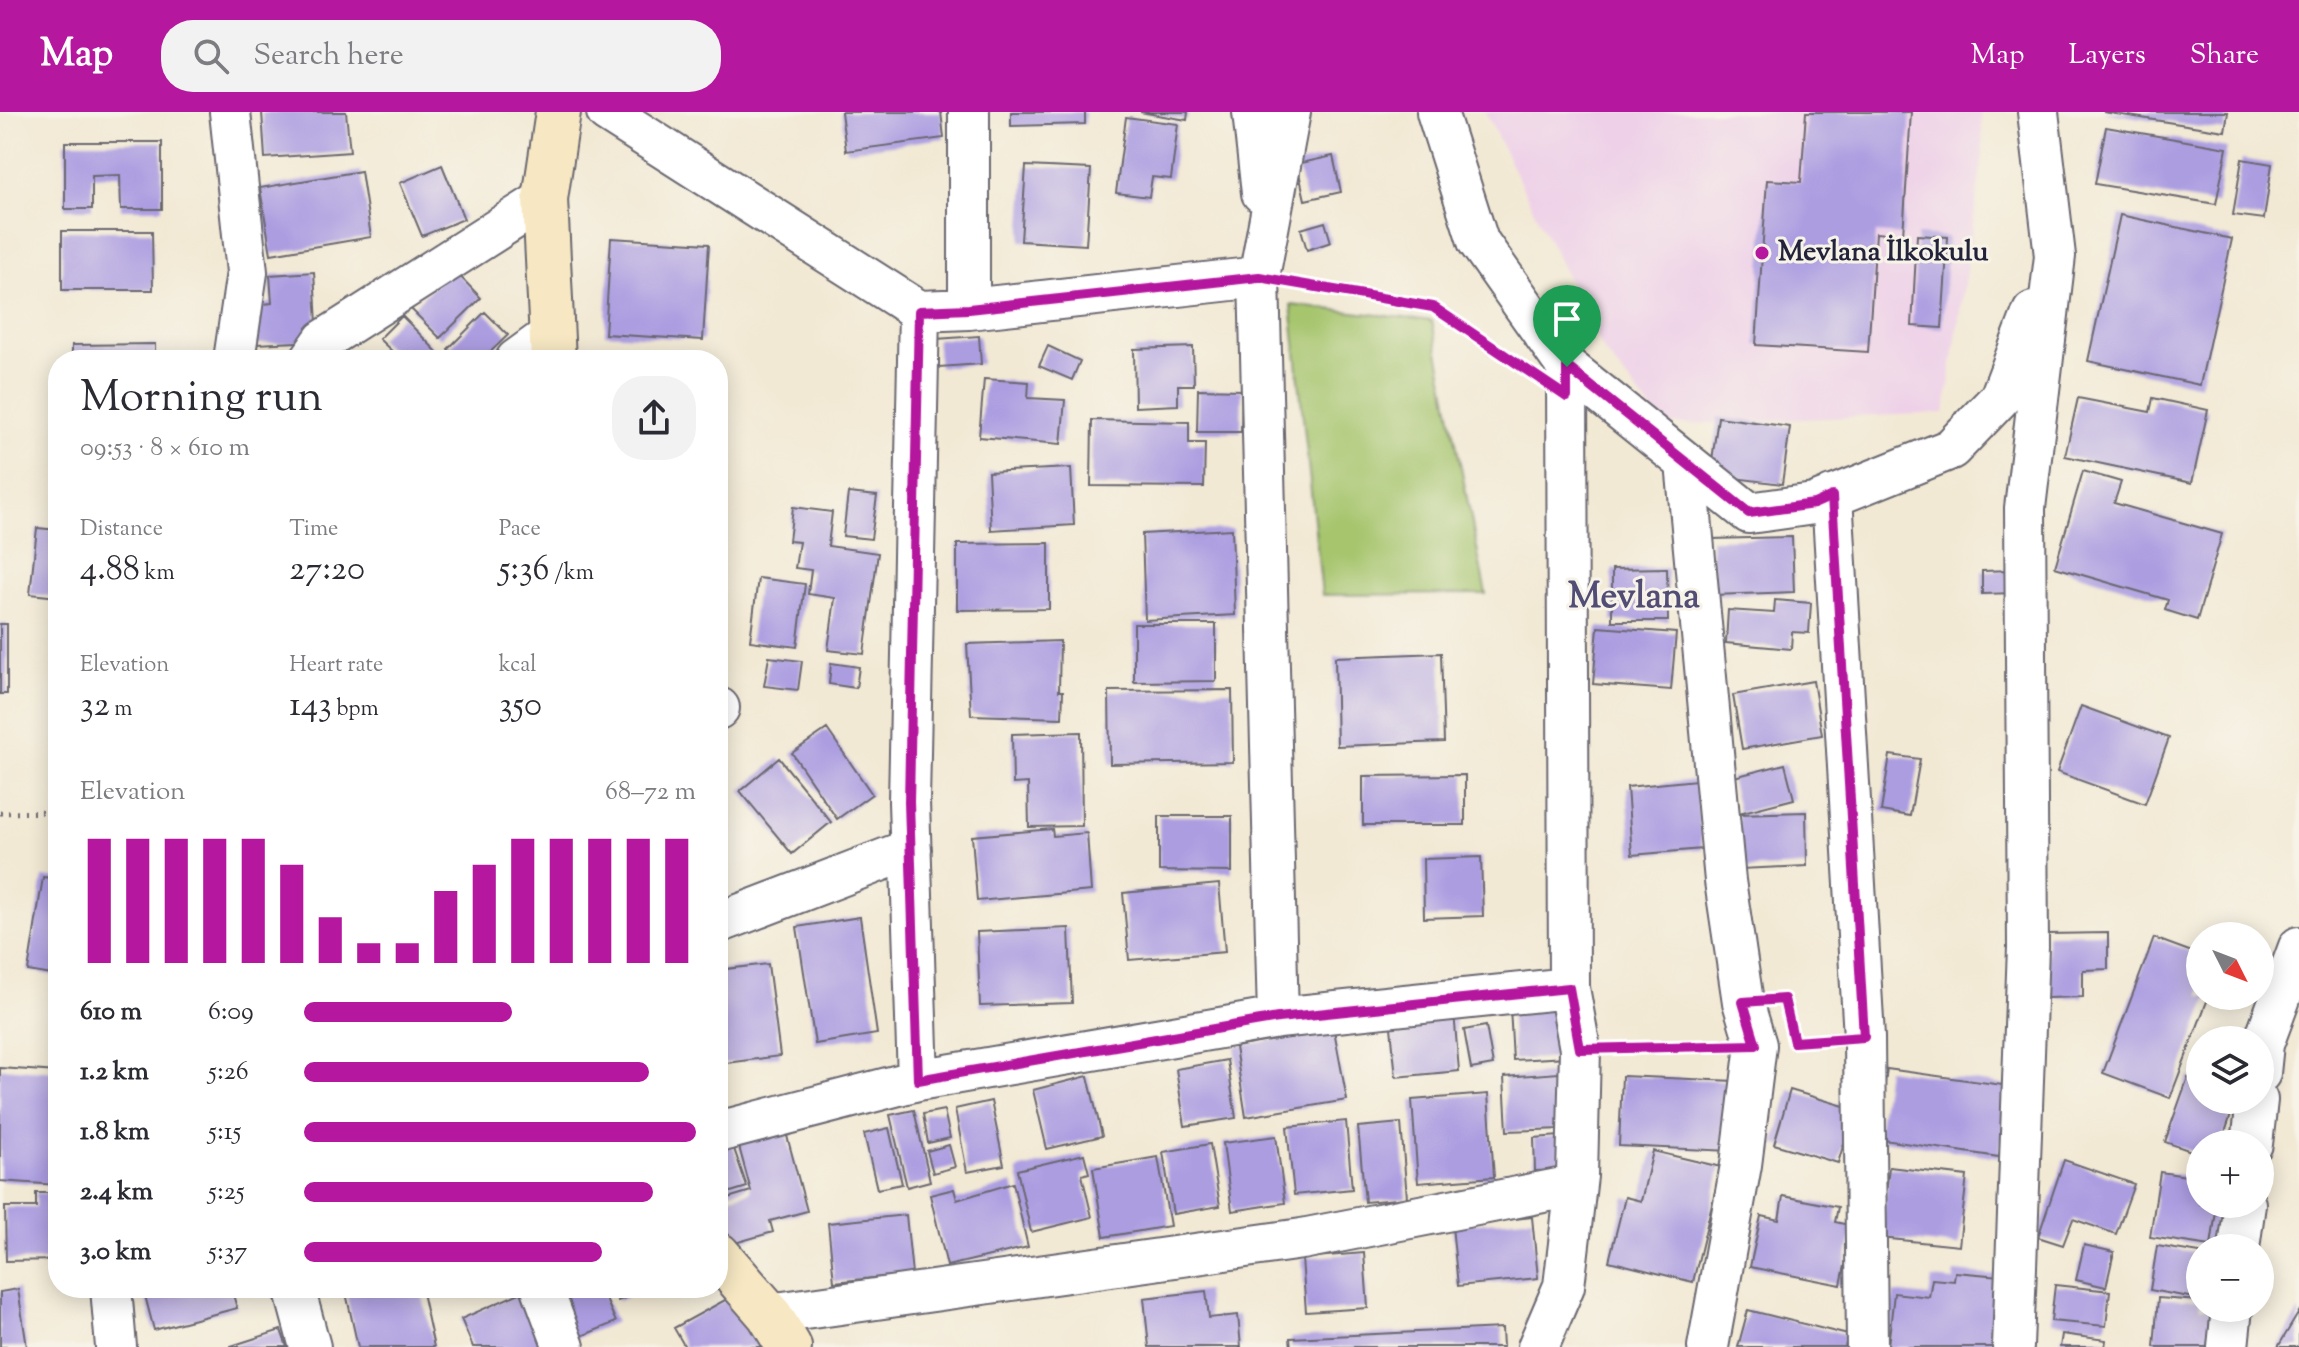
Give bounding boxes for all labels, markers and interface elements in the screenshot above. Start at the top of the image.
search box [161,20,721,92]
text: Map [40,29,113,83]
icon: search [189,34,233,78]
text: Search here [253,35,404,78]
text: Map [1971,36,2024,76]
text: Layers [2068,36,2146,76]
text: Share [2190,36,2259,76]
place label: Mevlana İlkokulu [1778,233,1989,273]
marker: Mevlana İlkokulu [1753,244,1771,262]
pin [1533,285,1601,367]
icon: arrive [1545,297,1589,341]
text: Morning run [80,368,323,431]
button: share [612,376,696,460]
text: 09:53 · 8 × 610 m [80,430,250,467]
text: Distance [80,514,163,546]
text: Time [289,514,338,546]
text: Pace [499,514,541,546]
text: 4.88 [80,546,140,595]
text: 27:20 [289,546,365,595]
text: 5:36 [499,546,549,595]
text: km [140,558,175,590]
text: /km [549,558,594,590]
district label: Mevlana [1568,572,1700,624]
text: Elevation [80,650,169,682]
text: Heart rate [289,650,383,682]
text: kcal [499,650,536,682]
text: 32 [80,682,110,731]
text: 143 [289,682,332,731]
text: 350 [499,682,542,731]
text: m [110,694,133,726]
text: bpm [332,694,379,726]
text: Elevation [80,774,185,811]
text: 68–72 m [605,774,696,811]
north arrow [2186,922,2274,1010]
map controls [2186,922,2274,1322]
text: 610 m [80,994,142,1031]
text: 6:09 [208,994,254,1031]
button: layers [2186,1026,2274,1114]
text: 1.2 km [80,1054,149,1091]
text: 5:26 [208,1054,249,1091]
text: 1.8 km [80,1114,150,1151]
text: 5:15 [208,1114,241,1151]
button: + [2186,1130,2274,1218]
text: 2.4 km [80,1174,153,1211]
text: 5:25 [208,1174,245,1211]
text: 3.0 km [80,1234,151,1271]
text: 5:37 [208,1234,247,1271]
button: − [2186,1234,2274,1322]

